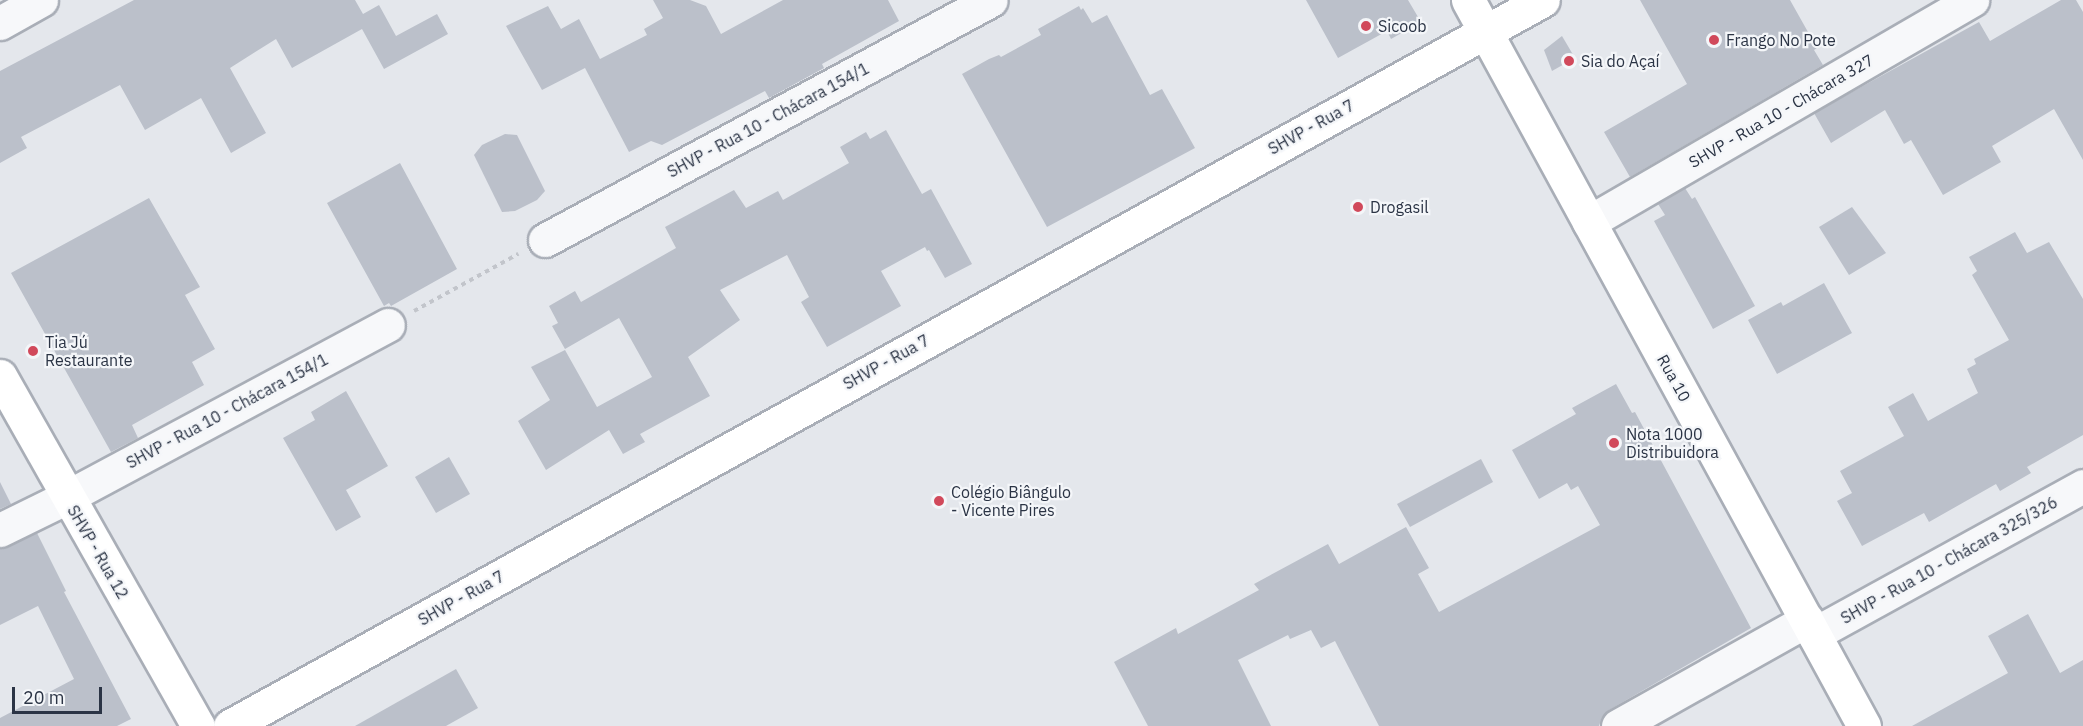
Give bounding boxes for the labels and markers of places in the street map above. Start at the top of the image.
place label: Sicoob [1378,16,1426,36]
marker: Sicoob [1359,19,1373,33]
place label: Frango No Pote [1726,30,1836,50]
marker: Frango No Pote [1707,33,1721,47]
place label: Sia do Açaí [1581,51,1659,71]
marker: Sia do Açaí [1562,54,1576,68]
place label: Drogasil [1370,197,1429,217]
marker: Drogasil [1351,200,1365,214]
place label: Tia Jú Restaurante [45,332,132,370]
marker: Tia Jú Restaurante [26,344,40,358]
place label: Nota 1000 Distribuidora [1626,424,1719,462]
marker: Nota 1000 Distribuidora [1607,436,1621,450]
place label: Colégio Biângulo - Vicente Pires [951,482,1071,520]
marker: Colégio Biângulo - Vicente Pires [932,494,946,508]

